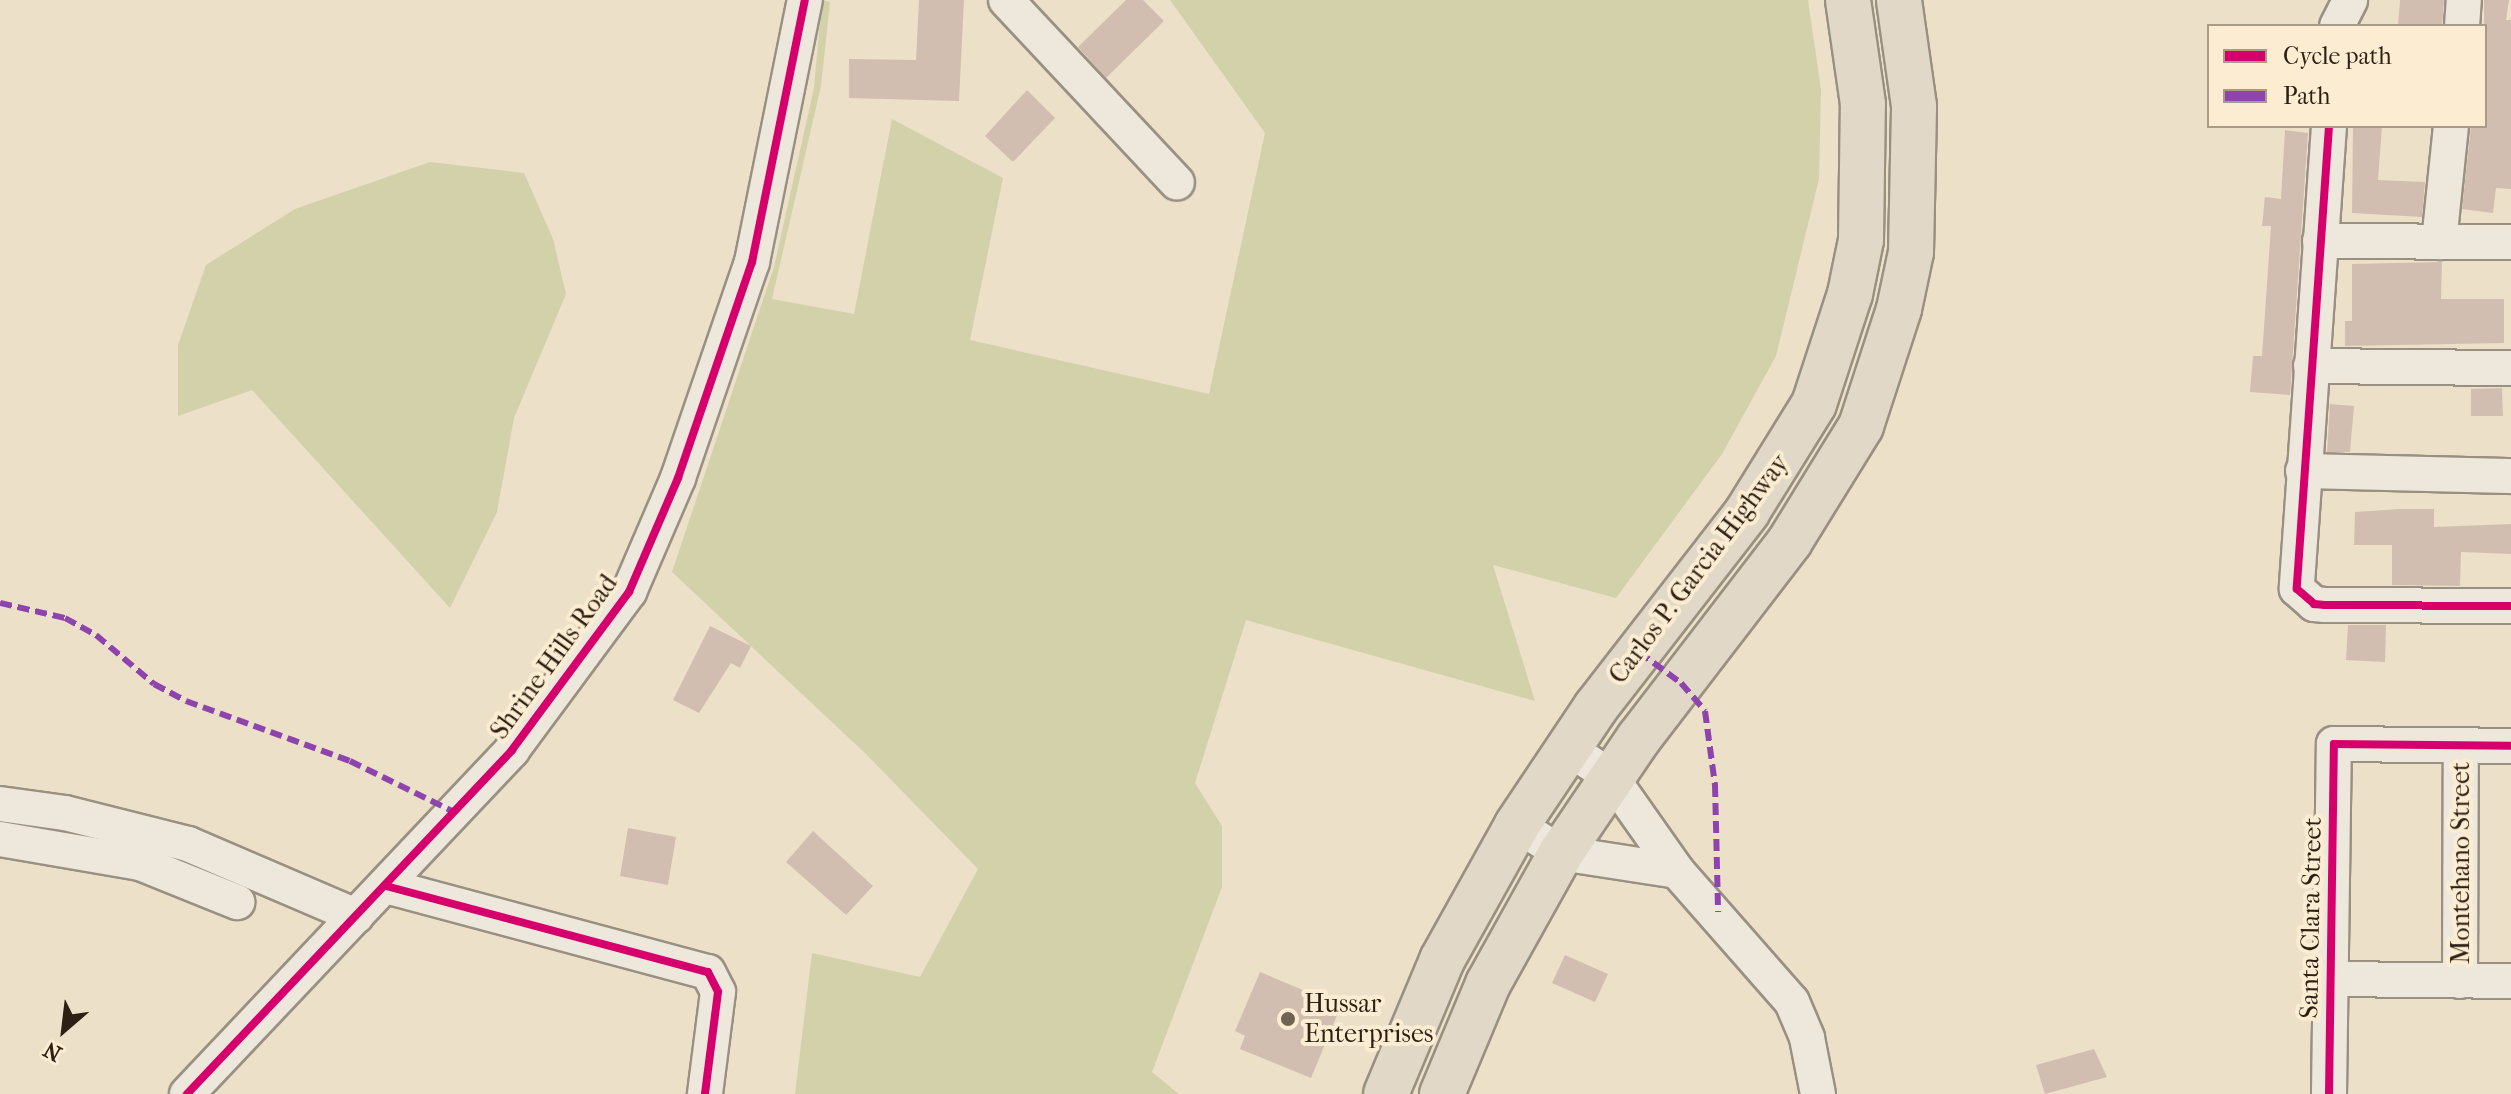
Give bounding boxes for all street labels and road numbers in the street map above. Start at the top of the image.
street label: Carlos P. Garcia Highway [1603,448,1795,690]
street label: Shrine Hills Road [484,569,624,745]
street label: Montehano Street [2445,762,2477,964]
street label: Santa Clara Street [2294,817,2328,1019]

